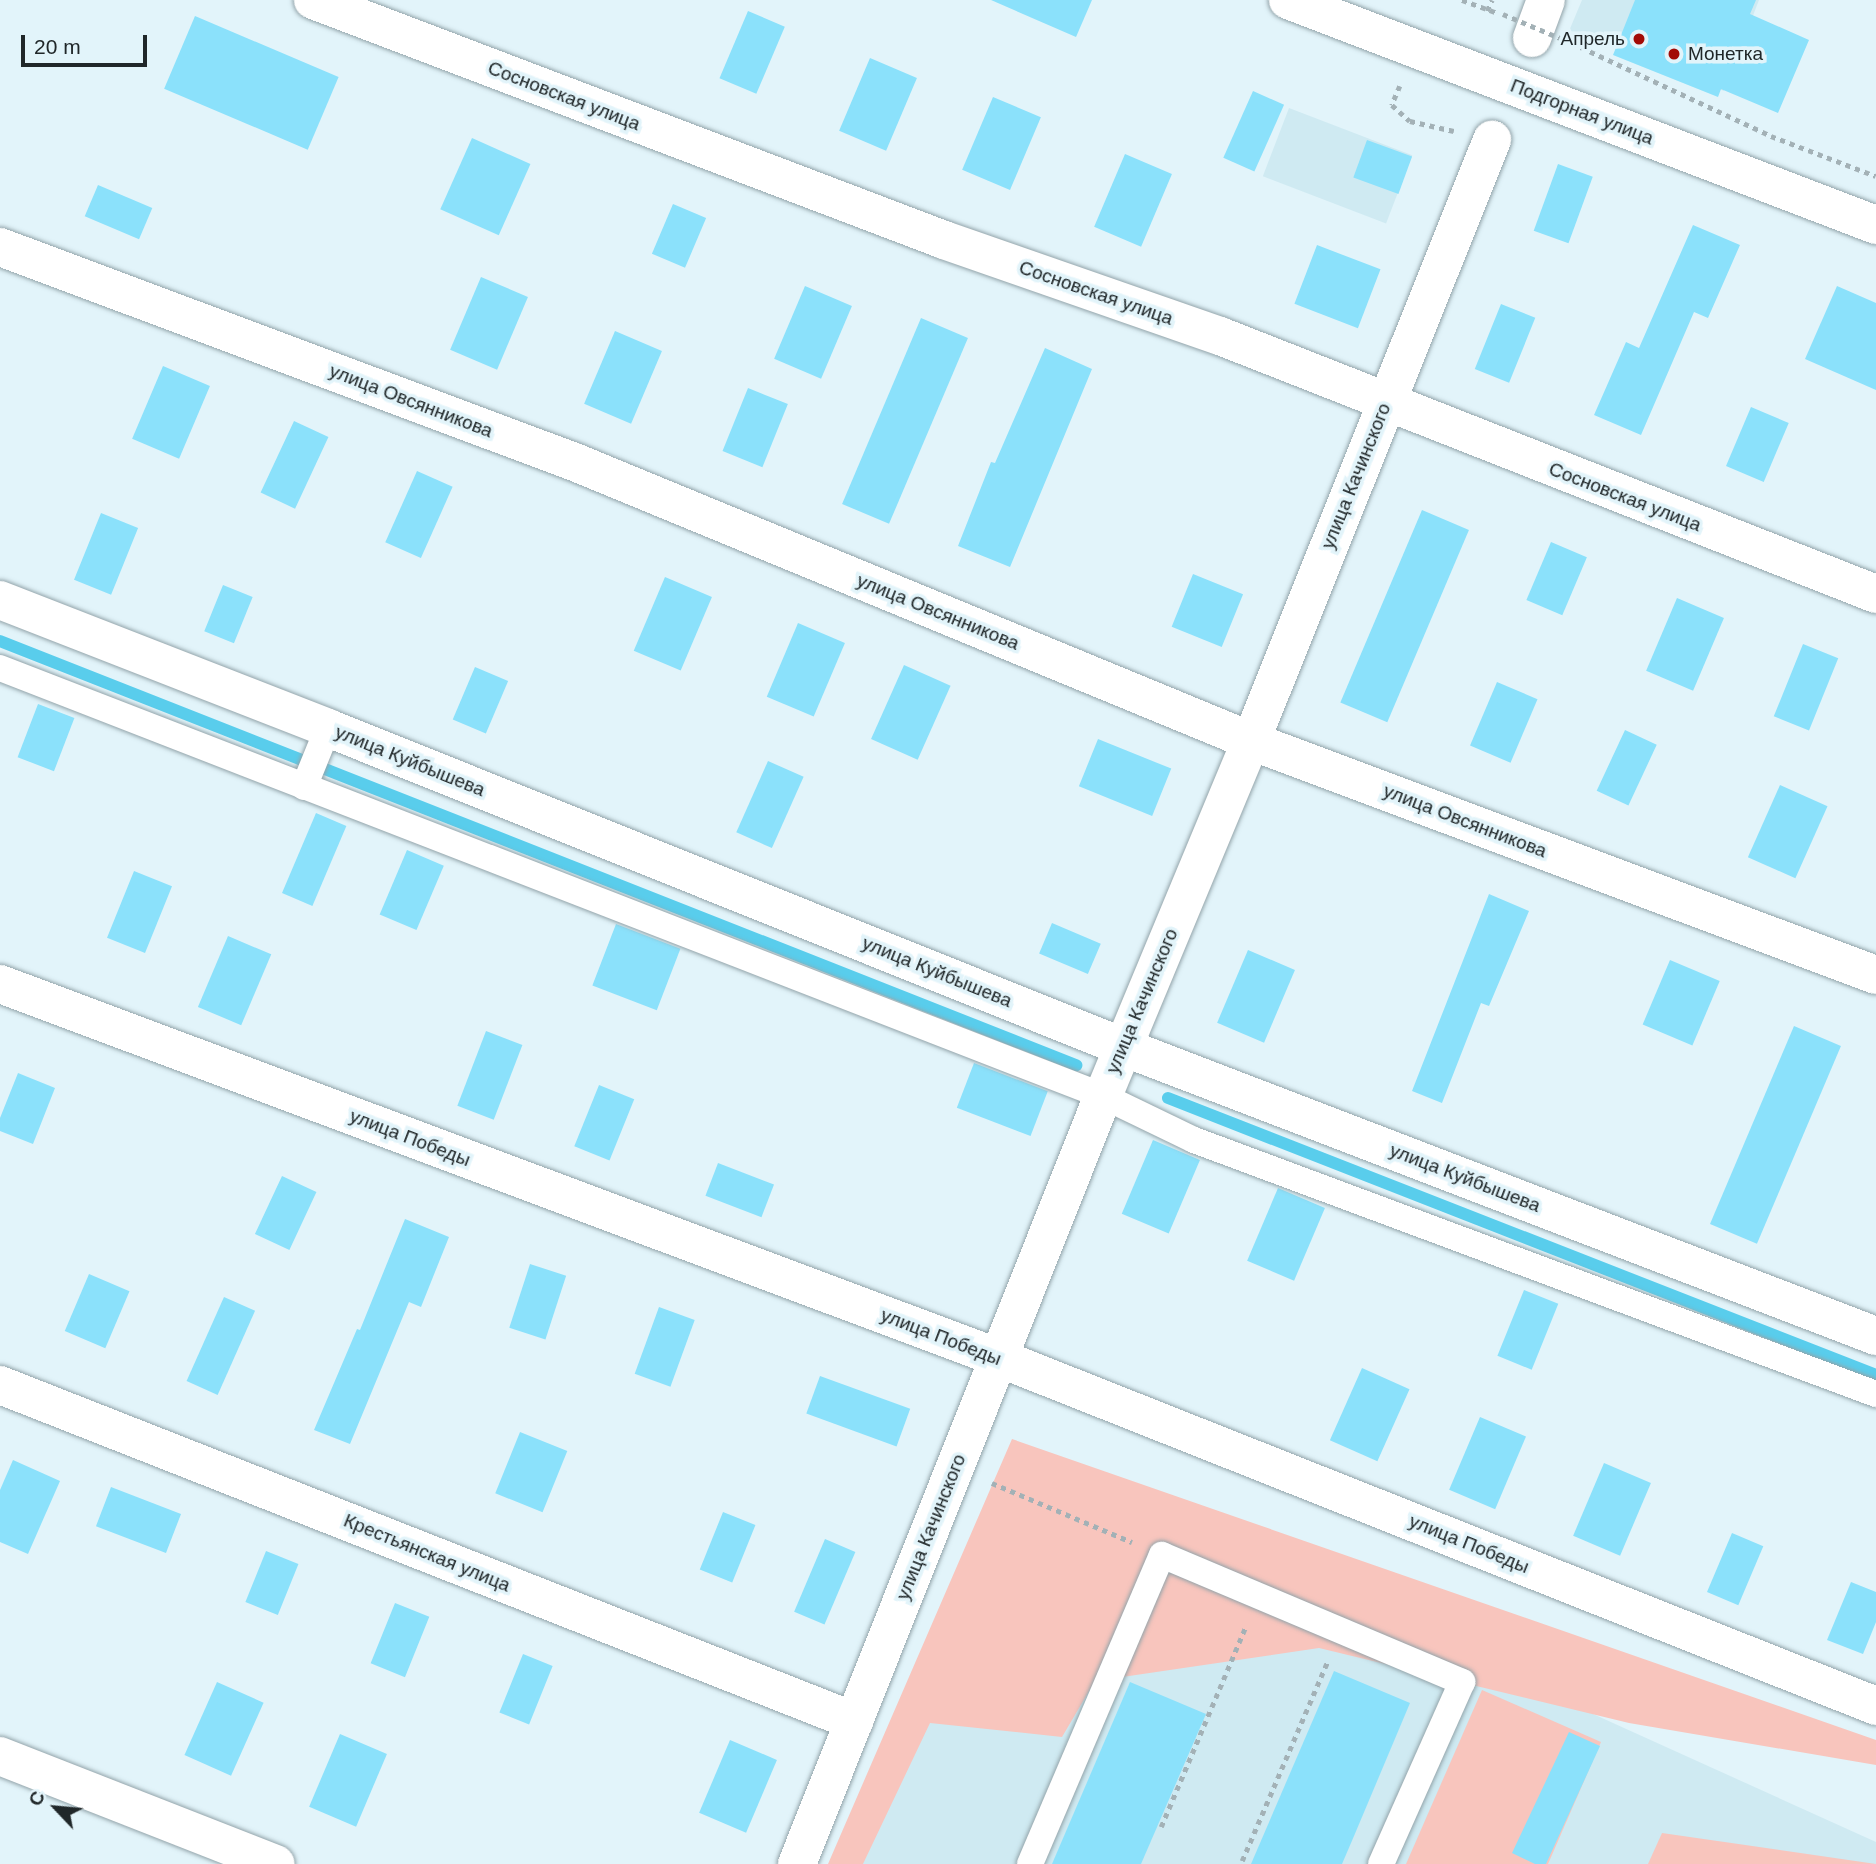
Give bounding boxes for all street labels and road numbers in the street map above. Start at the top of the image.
street label: Сосновская улица [485,56,643,136]
street label: Подгорная улица [1507,74,1657,150]
street label: Сосновская улица [1016,256,1176,330]
street label: улица Овсянникова [326,359,496,443]
street label: улица Качинского [1316,400,1396,552]
street label: Сосновская улица [1546,457,1704,537]
street label: улица Овсянникова [853,569,1023,655]
street label: улица Куйбышева [332,721,488,801]
street label: улица Овсянникова [1380,779,1550,863]
street label: улица Качинского [1101,925,1183,1077]
street label: улица Куйбышева [859,932,1015,1012]
street label: улица Победы [346,1105,474,1171]
street label: улица Куйбышева [1386,1139,1544,1217]
street label: улица Победы [877,1304,1005,1370]
street label: улица Качинского [891,1451,971,1603]
street label: Крестьянская улица [340,1509,514,1597]
street label: улица Победы [1406,1510,1532,1578]

